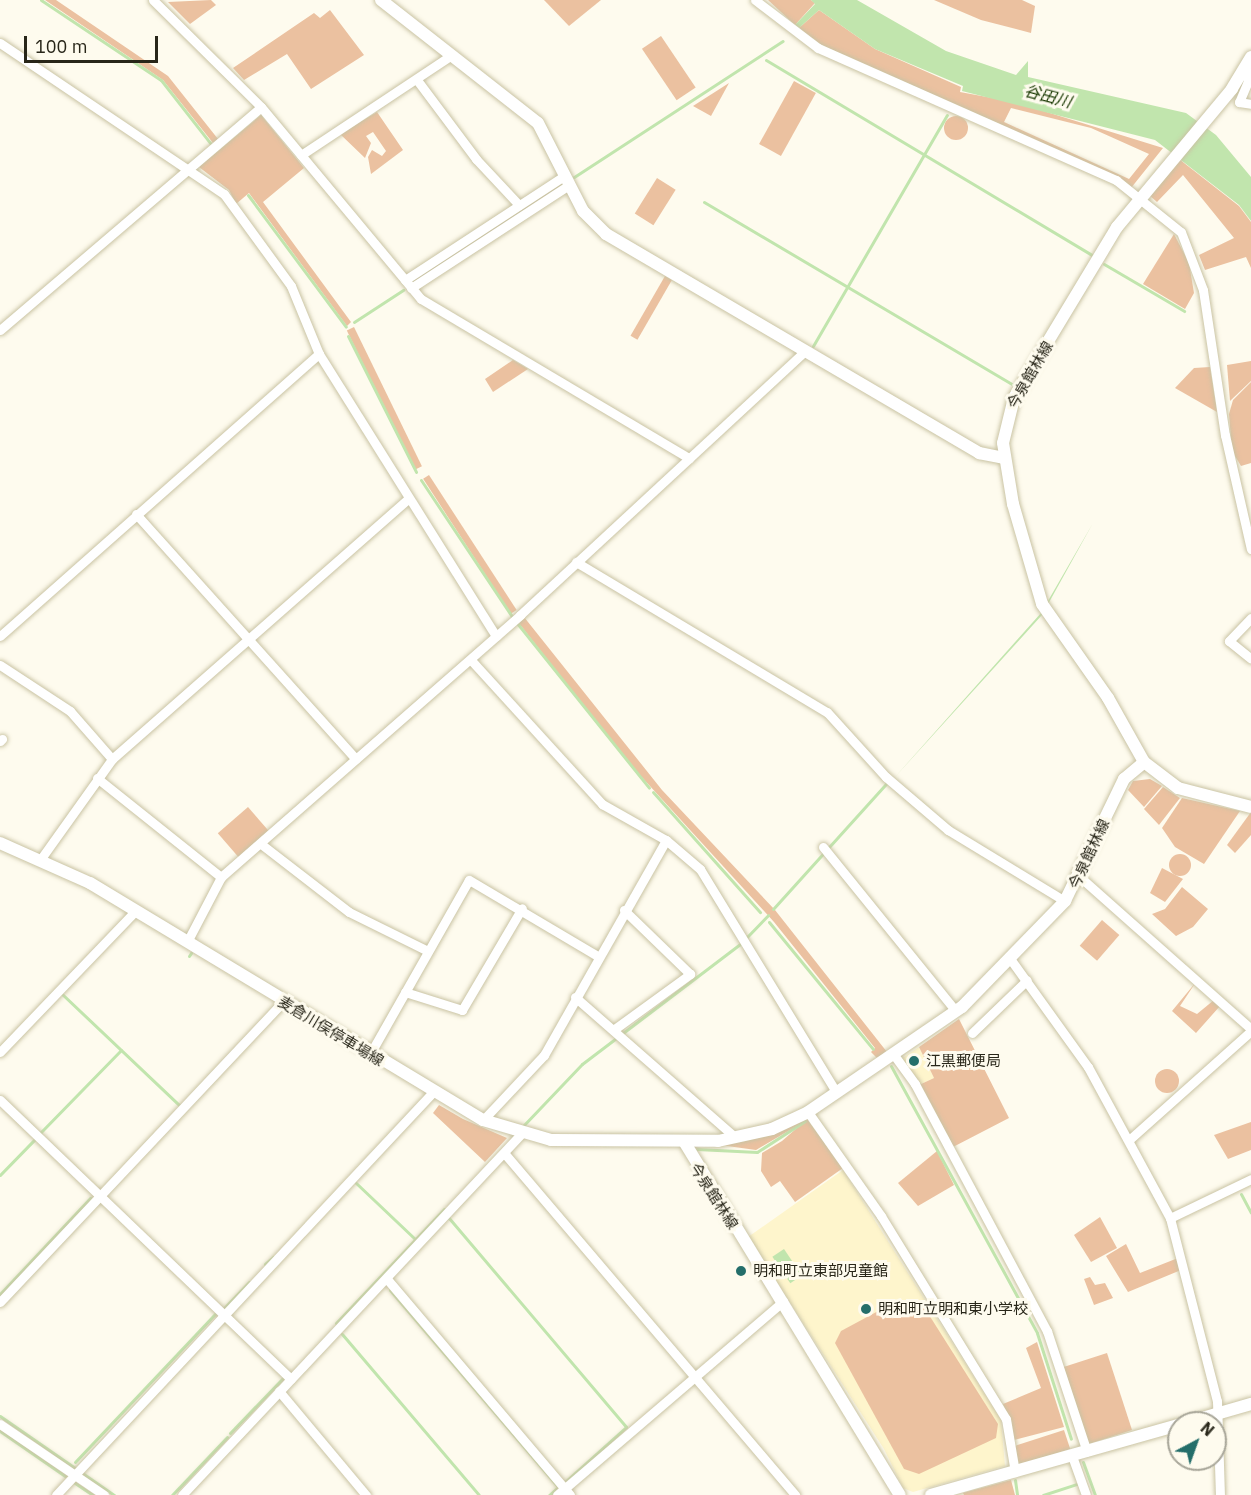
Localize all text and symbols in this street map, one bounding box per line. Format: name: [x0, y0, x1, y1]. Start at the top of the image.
scale bar: [27, 24, 160, 62]
text: 100 m: [35, 35, 87, 58]
water label: 谷田川: [1022, 81, 1074, 111]
street label: 今泉館林線: [1003, 338, 1057, 412]
street label: 今泉館林線: [1065, 816, 1113, 892]
street label: 麦倉川俣停車場線: [275, 992, 387, 1070]
place label: 江黒郵便局: [926, 1052, 1001, 1070]
marker: 江黒郵便局: [907, 1054, 921, 1068]
street label: 今泉館林線: [686, 1160, 742, 1232]
place label: 明和町立東部児童館: [753, 1262, 888, 1280]
marker: 明和町立東部児童館: [734, 1264, 748, 1278]
place label: 明和町立明和東小学校: [878, 1300, 1028, 1318]
marker: 明和町立明和東小学校: [859, 1302, 873, 1316]
north arrow: [1167, 1411, 1227, 1471]
text: N: [1197, 1418, 1218, 1440]

